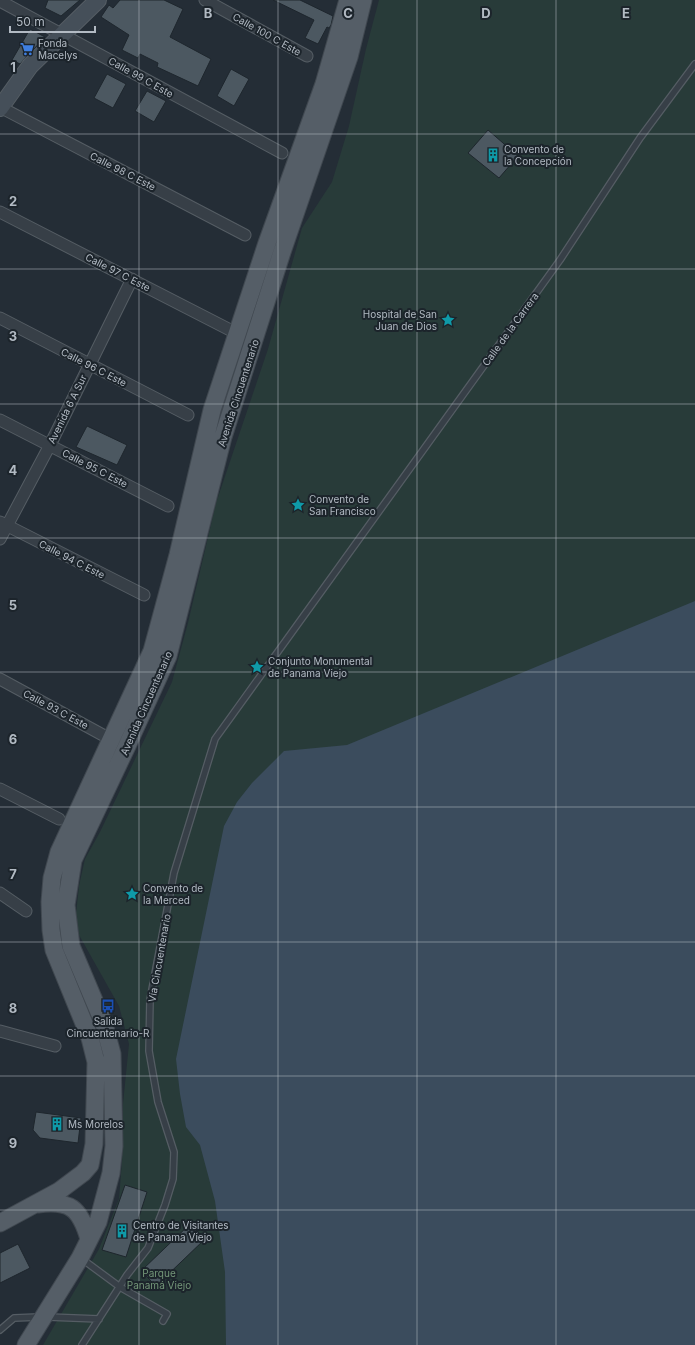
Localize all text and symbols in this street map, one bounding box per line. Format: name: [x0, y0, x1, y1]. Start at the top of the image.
text: B: [204, 5, 213, 21]
text: C: [343, 5, 353, 21]
text: D: [481, 5, 491, 21]
text: E: [622, 5, 630, 21]
scale bar: [10, 8, 95, 34]
street label: Calle 100 C Este: [231, 10, 303, 58]
text: 50 m: [16, 14, 45, 29]
place label: Fonda Macelys: [38, 37, 78, 61]
supermarket icon: Fonda Macelys: [19, 41, 35, 57]
street label: Calle 99 C Este: [107, 54, 176, 100]
text: 1: [10, 59, 16, 75]
place label: Convento de la Concepción: [504, 143, 572, 167]
building icon: Convento de la Concepción: [485, 147, 501, 163]
street label: Calle 98 C Este: [88, 149, 158, 193]
text: 2: [9, 193, 17, 209]
street label: Calle 97 C Este: [84, 250, 153, 294]
street label: Calle de la Carrera: [479, 290, 541, 368]
place label: Hospital de San Juan de Dios: [363, 308, 437, 332]
place icon: Hospital de San Juan de Dios: [440, 312, 456, 328]
text: 3: [9, 328, 17, 344]
street label: Avenida Cincuentenario: [215, 338, 261, 448]
street label: Calle 96 C Este: [59, 345, 129, 389]
street label: Avenida 6 A Sur: [45, 372, 89, 445]
street label: Calle 95 C Este: [60, 446, 130, 490]
text: 4: [9, 462, 18, 478]
place label: Convento de San Francisco: [309, 493, 376, 517]
place icon: Convento de San Francisco: [290, 497, 306, 513]
street label: Calle 94 C Este: [37, 537, 107, 581]
text: 5: [9, 597, 17, 613]
street label: Avenida Cincuentenario: [118, 649, 174, 757]
place label: Conjunto Monumental de Panama Viejo: [268, 655, 372, 679]
place icon: Conjunto Monumental de Panama Viejo: [249, 659, 265, 675]
street label: Calle 93 C Este: [21, 687, 91, 731]
text: 6: [9, 731, 17, 747]
text: 7: [9, 866, 17, 882]
place label: Convento de la Merced: [143, 882, 203, 906]
place icon: Convento de la Merced: [124, 886, 140, 902]
street label: Vía Cincuentenario: [145, 913, 173, 1003]
bus stop icon: Salida Cincuentenario-R: [100, 998, 116, 1014]
text: 8: [9, 1000, 17, 1016]
place label: Salida Cincuentenario-R: [67, 1015, 150, 1039]
building icon: Ms Morelos: [49, 1116, 65, 1132]
place label: Ms Morelos: [68, 1118, 123, 1130]
text: 9: [9, 1135, 17, 1151]
place label: Centro de Visitantes de Panama Viejo: [133, 1219, 229, 1243]
building icon: Centro de Visitantes de Panama Viejo: [114, 1223, 130, 1239]
park label: Parque Panamá Viejo: [127, 1267, 191, 1291]

